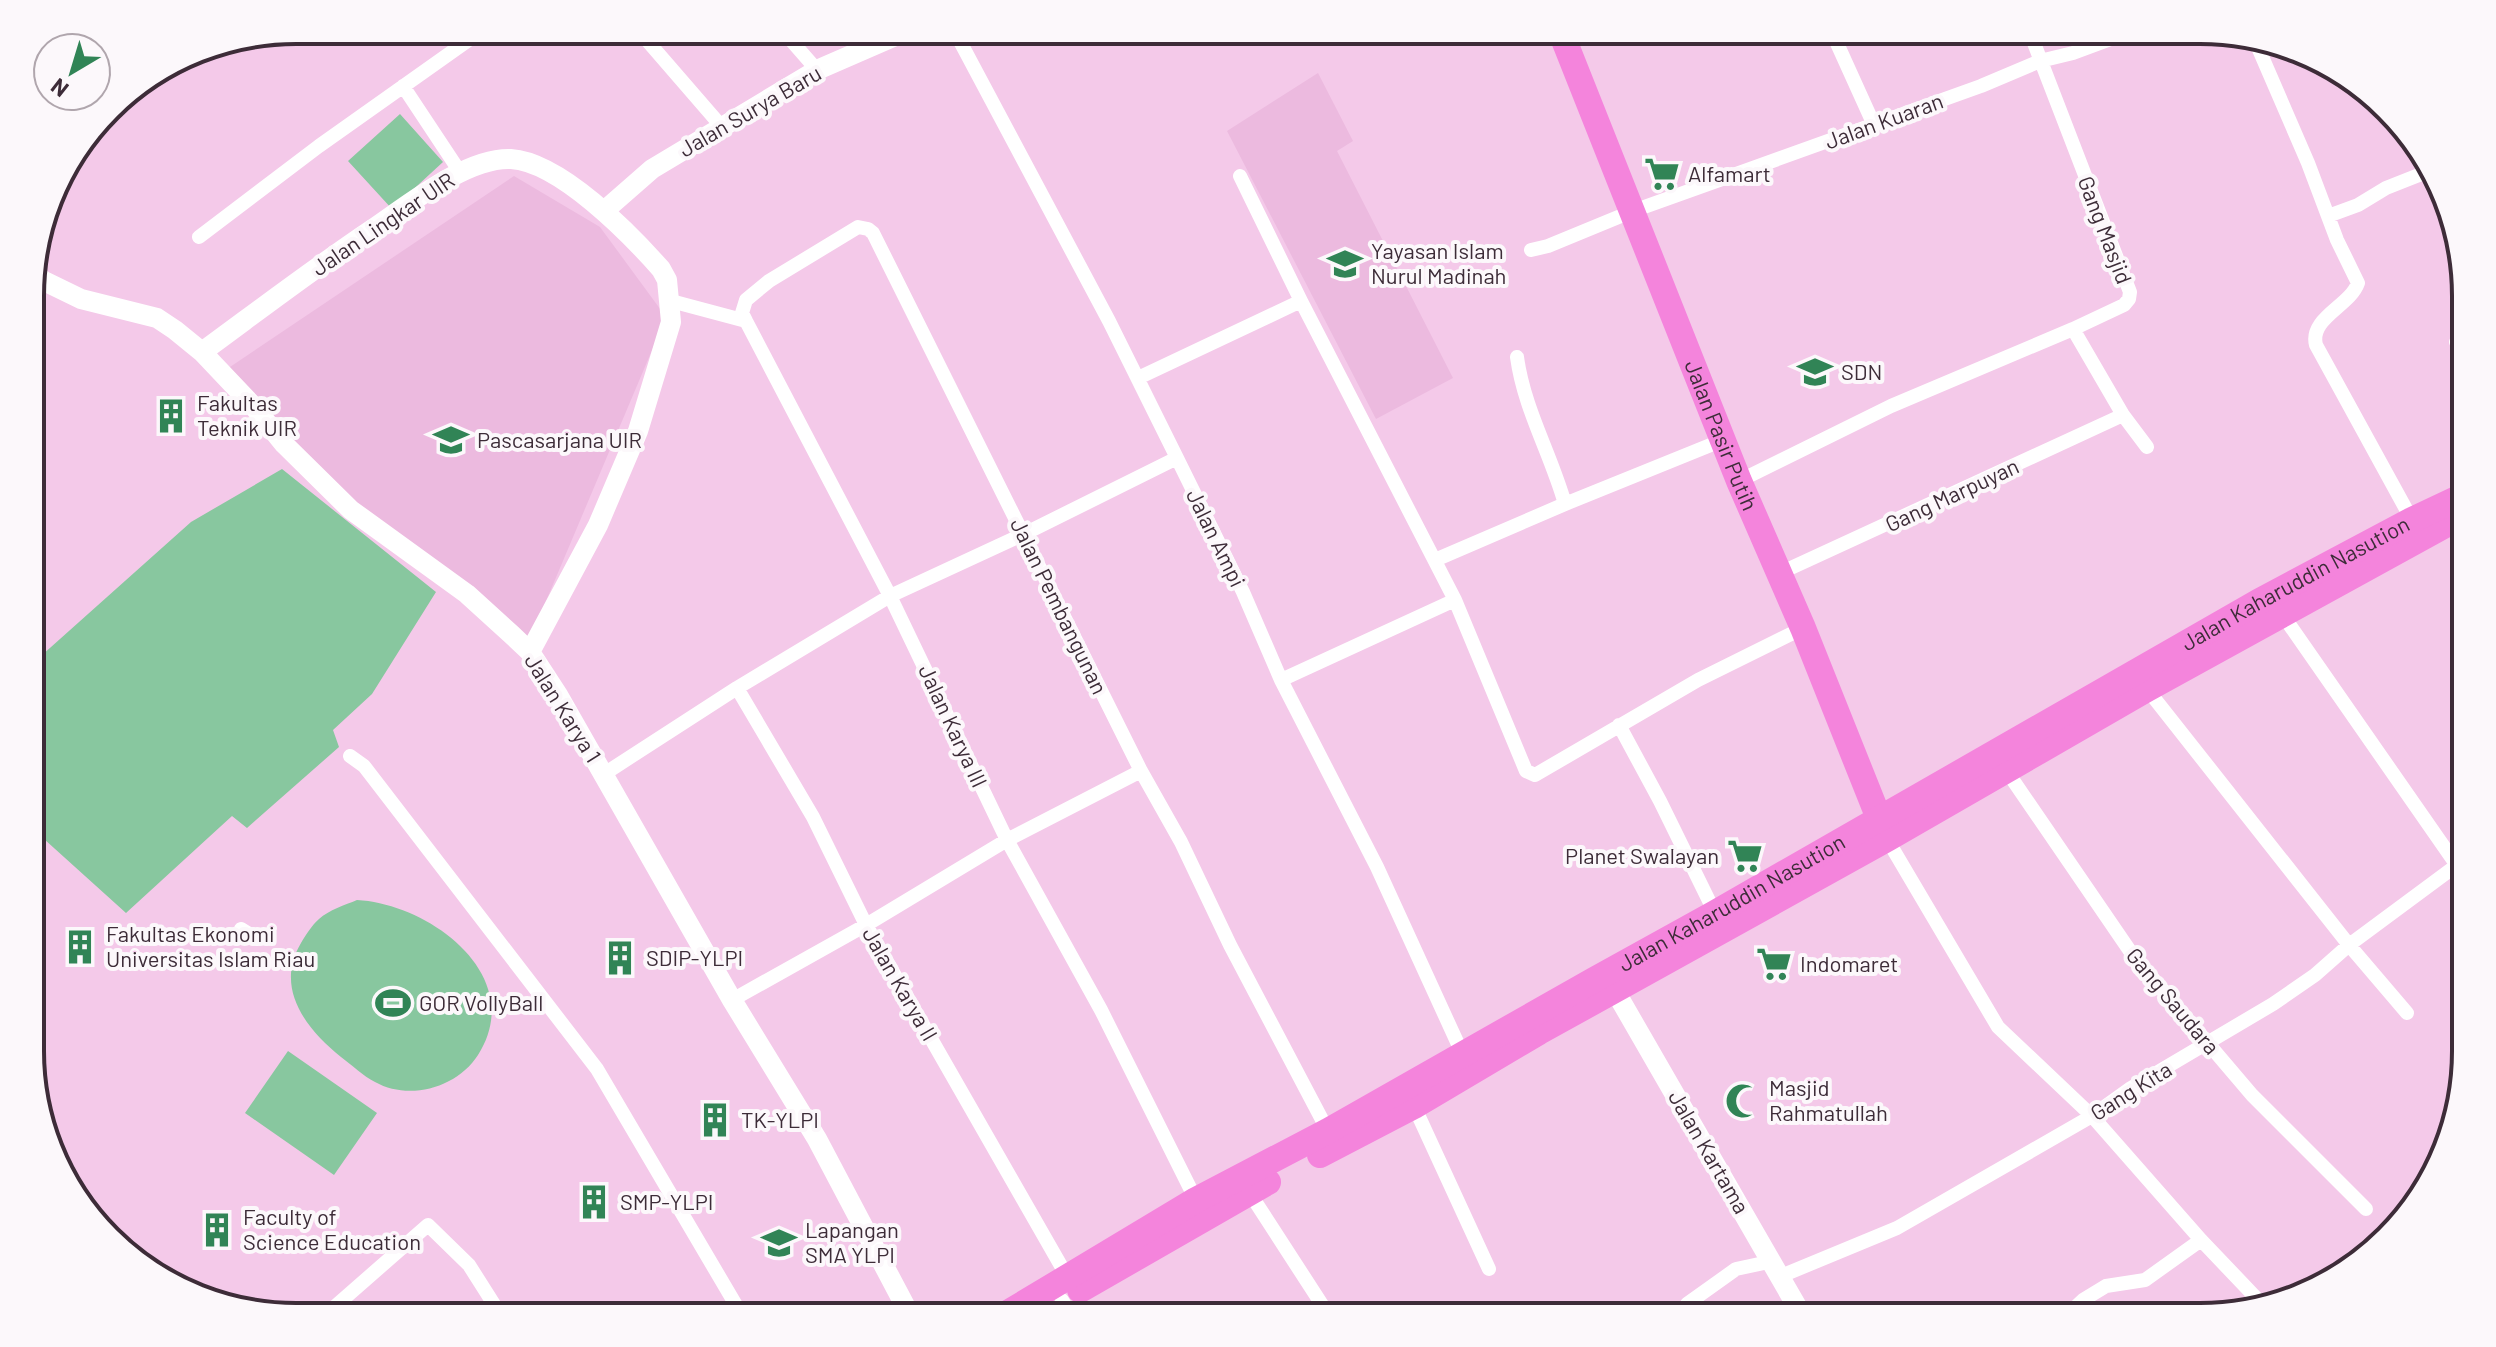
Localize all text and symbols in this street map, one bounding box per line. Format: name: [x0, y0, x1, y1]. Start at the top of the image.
north arrow: [32, 32, 112, 112]
street label: Jalan Surya Baru: [674, 59, 825, 161]
text: N: [45, 74, 73, 103]
street label: Jalan Kuaran: [1821, 87, 1946, 153]
supermarket icon: Alfamart: [1643, 155, 1681, 193]
place label: Alfamart: [1688, 160, 1771, 186]
street label: Jalan Lingkar UIR: [306, 166, 459, 280]
street label: Gang Masjid: [2074, 172, 2138, 287]
place label: Yayasan Islam Nurul Madinah: [1371, 237, 1506, 288]
school or university icon: Yayasan Islam Nurul Madinah: [1326, 245, 1364, 283]
school or university icon: SDN: [1796, 353, 1834, 391]
street label: Jalan Pasir Putih: [1680, 356, 1764, 514]
place label: SDN: [1841, 358, 1882, 384]
place label: Fakultas Teknik UIR: [197, 389, 297, 440]
building icon: Fakultas Teknik UIR: [152, 397, 190, 435]
school or university icon: Pascasarjana UIR: [432, 421, 470, 459]
place label: Pascasarjana UIR: [477, 426, 642, 452]
street label: Gang Marpuyan: [1881, 452, 2023, 536]
street label: Jalan Ampi: [1182, 484, 1252, 591]
street label: Jalan Kaharuddin Nasution: [2176, 510, 2413, 655]
street label: Jalan Pembangunan: [1006, 513, 1114, 698]
street label: Jalan Karya 1: [520, 648, 607, 767]
street label: Jalan Karya III: [914, 660, 994, 791]
street label: Jalan Kaharuddin Nasution: [1613, 828, 1849, 976]
supermarket icon: Planet Swalayan: [1726, 837, 1764, 875]
place label: Planet Swalayan: [1565, 842, 1719, 868]
place label: Fakultas Ekonomi Universitas Islam Riau: [106, 920, 315, 971]
street label: Jalan Karya II: [858, 922, 944, 1045]
building icon: Fakultas Ekonomi Universitas Islam Riau: [61, 928, 99, 966]
building icon: SDIP-YLPI: [601, 939, 639, 977]
street label: Gang Saudara: [2122, 942, 2226, 1059]
place label: SDIP-YLPI: [646, 944, 743, 970]
supermarket icon: Indomaret: [1755, 945, 1793, 983]
place label: Indomaret: [1800, 950, 1898, 976]
sports icon: GOR VollyBall: [374, 984, 412, 1022]
place label: GOR VollyBall: [419, 989, 543, 1015]
street label: Gang Kita: [2085, 1055, 2176, 1125]
place label: Masjid Rahmatullah: [1769, 1074, 1888, 1125]
mosque icon: Masjid Rahmatullah: [1724, 1082, 1762, 1120]
street label: Jalan Kartama: [1664, 1085, 1756, 1218]
building icon: TK-YLPI: [696, 1101, 734, 1139]
place label: TK-YLPI: [741, 1106, 819, 1132]
building icon: SMP-YLPI: [575, 1183, 613, 1221]
place label: SMP-YLPI: [620, 1188, 714, 1214]
place label: Faculty of Science Education: [243, 1203, 421, 1254]
building icon: Faculty of Science Education: [198, 1211, 236, 1249]
place label: Lapangan SMA YLPI: [805, 1216, 899, 1267]
school or university icon: Lapangan SMA YLPI: [760, 1224, 798, 1262]

